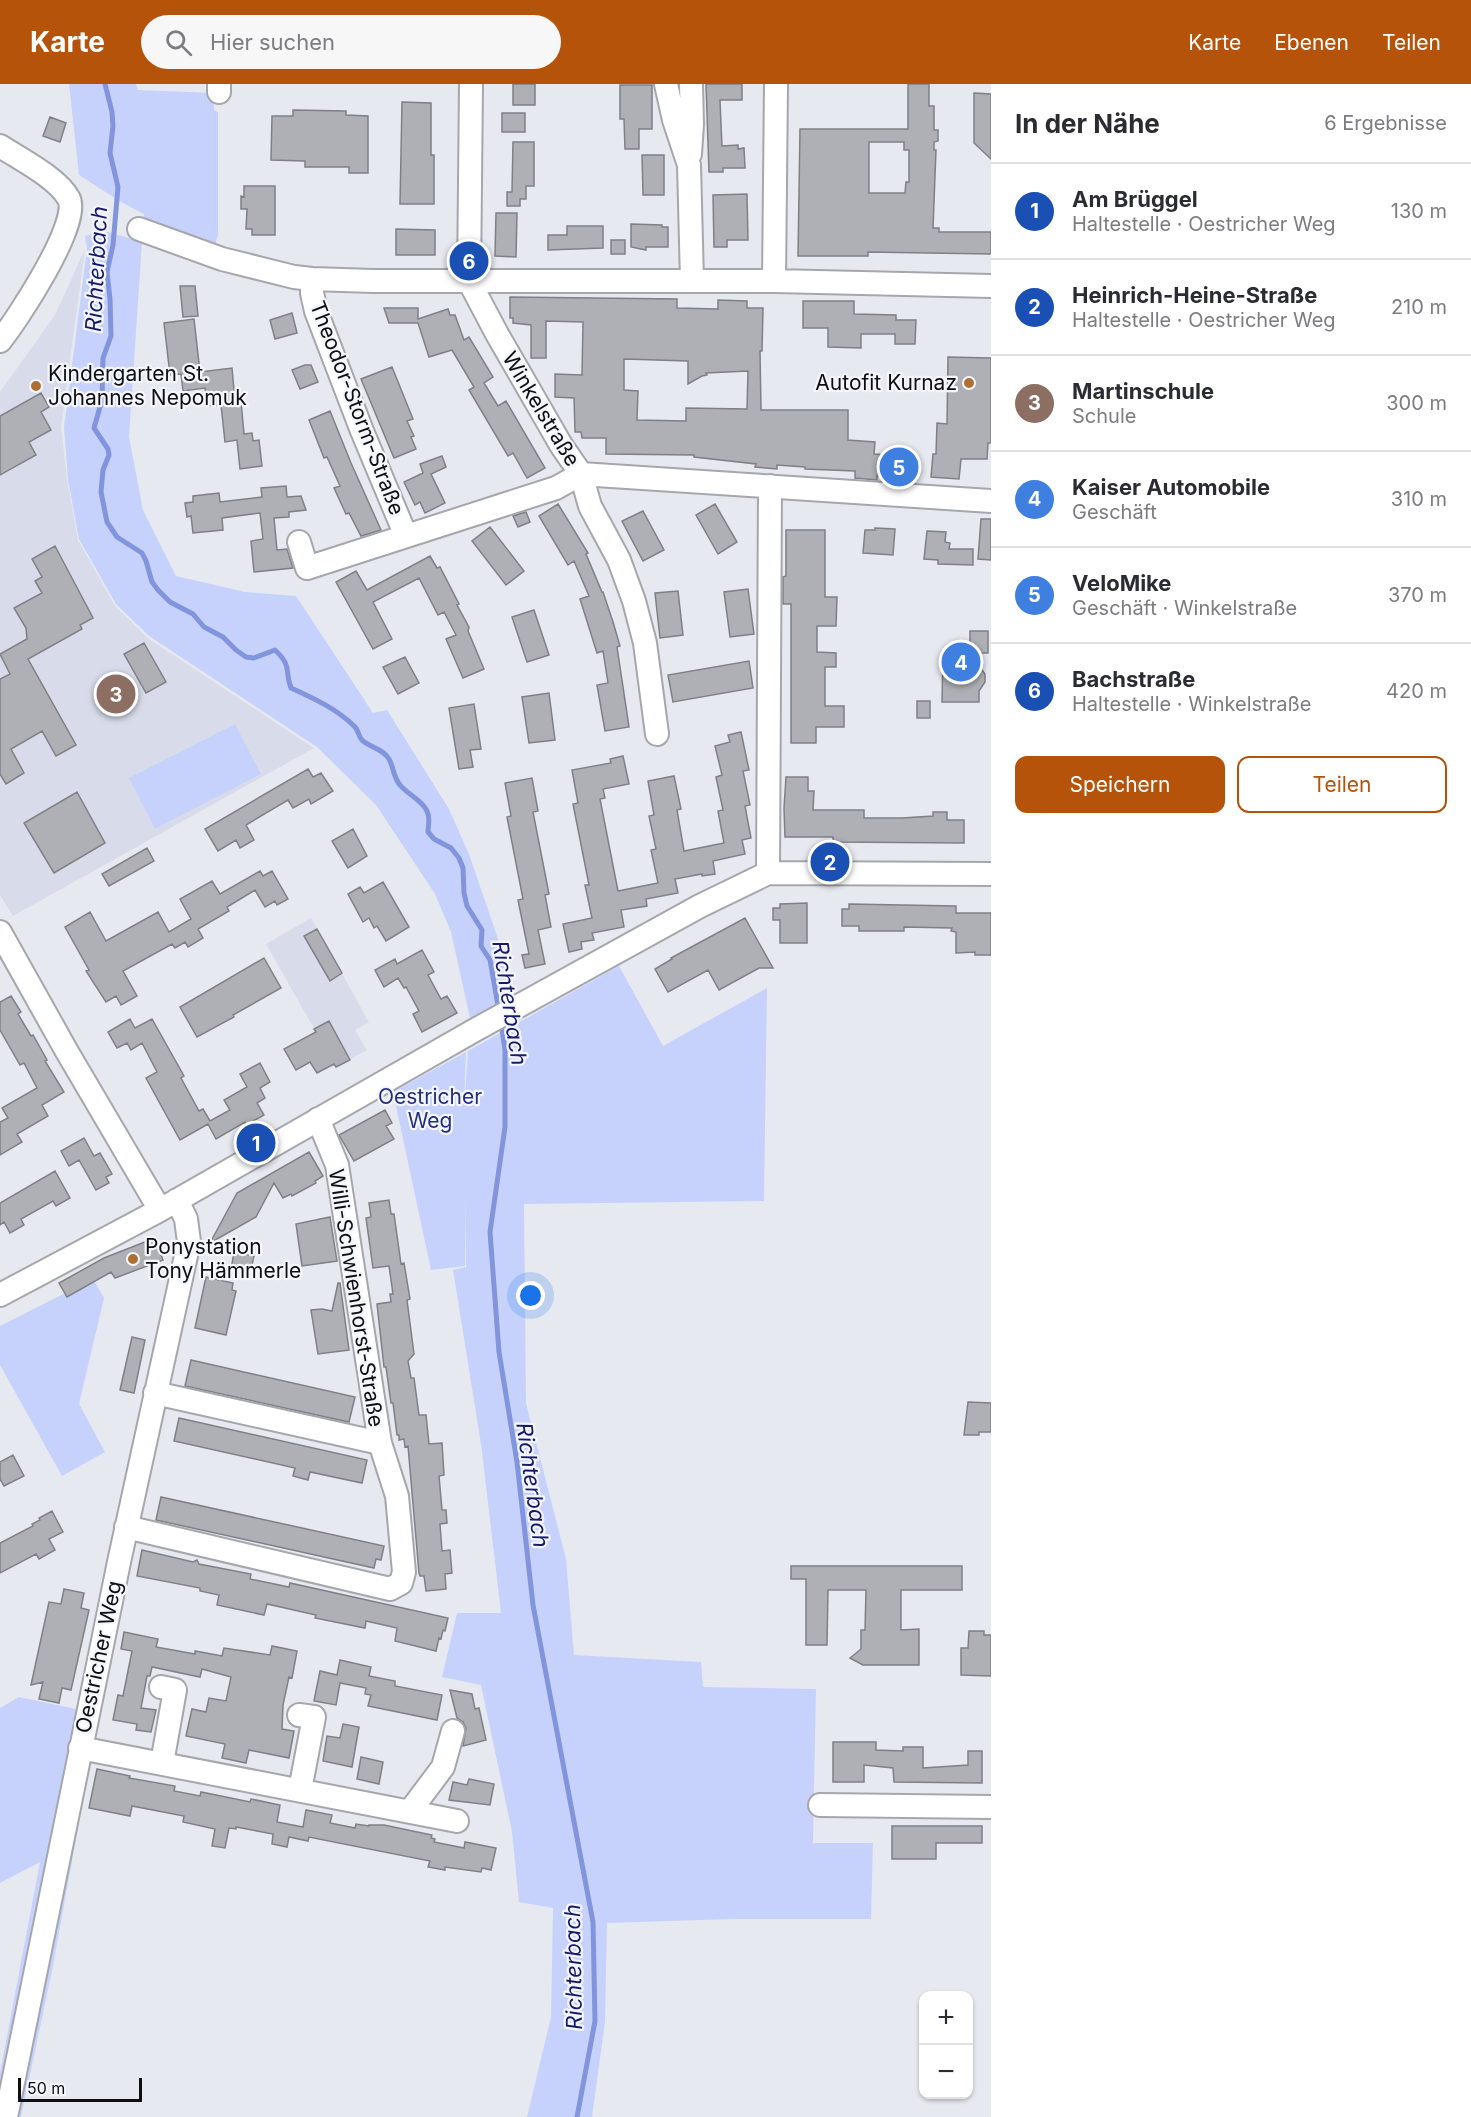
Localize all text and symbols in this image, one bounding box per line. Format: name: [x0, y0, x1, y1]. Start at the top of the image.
search box: [141, 15, 561, 69]
text: Karte: [30, 25, 105, 59]
icon: search: [162, 26, 195, 59]
text: Hier suchen: [210, 29, 335, 55]
text: Karte: [1188, 30, 1241, 55]
text: Ebenen: [1274, 30, 1349, 55]
text: Teilen: [1382, 30, 1441, 55]
text: In der Nähe: [1015, 108, 1160, 139]
text: 6 Ergebnisse: [1324, 111, 1447, 135]
text: Am Brüggel: [1072, 186, 1198, 212]
text: 1: [1030, 199, 1039, 223]
text: 130 m: [1391, 199, 1447, 223]
water label: Richterbach: [80, 205, 112, 333]
text: Haltestelle · Oestricher Weg: [1072, 212, 1336, 236]
pin: 6: [450, 238, 488, 284]
text: Heinrich-Heine-Straße: [1072, 282, 1317, 308]
text: 2: [1028, 295, 1041, 319]
text: 210 m: [1391, 295, 1447, 319]
street label: Theodor-Storm-Straße: [305, 297, 410, 518]
text: Haltestelle · Oestricher Weg: [1072, 308, 1336, 332]
street label: Winkelstraße: [497, 347, 585, 471]
place label: Kindergarten St. Johannes Nepomuk: [48, 361, 247, 410]
place label: Autofit Kurnaz: [815, 370, 957, 395]
marker: Autofit Kurnaz: [962, 376, 976, 390]
text: Martinschule: [1072, 378, 1214, 404]
marker: Kindergarten St. Johannes Nepomuk: [29, 379, 43, 393]
text: 3: [1028, 391, 1041, 415]
text: 300 m: [1386, 391, 1447, 415]
text: Schule: [1072, 404, 1136, 428]
pin: 5: [880, 444, 918, 490]
text: Kaiser Automobile: [1072, 474, 1270, 500]
text: 4: [1028, 487, 1041, 511]
text: 310 m: [1391, 487, 1447, 511]
text: Geschäft: [1072, 500, 1157, 524]
text: VeloMike: [1072, 570, 1171, 596]
text: 5: [1028, 583, 1041, 607]
text: 370 m: [1388, 583, 1447, 607]
text: Geschäft · Winkelstraße: [1072, 596, 1297, 620]
pin: 4: [942, 640, 980, 684]
text: Bachstraße: [1072, 666, 1195, 692]
pin: 3: [96, 672, 136, 716]
text: 6: [1028, 679, 1041, 703]
text: 420 m: [1386, 679, 1447, 703]
text: Haltestelle · Winkelstraße: [1072, 692, 1311, 716]
button: Speichern: [1015, 756, 1225, 813]
button: Teilen: [1237, 756, 1447, 813]
pin: 2: [810, 840, 850, 884]
water label: Richterbach: [487, 939, 533, 1067]
park label: Oestricher Weg: [378, 1084, 482, 1133]
pin: 1: [236, 1120, 276, 1166]
street label: Willi-Schwienhorst-Straße: [324, 1167, 389, 1429]
place label: Ponystation Tony Hämmerle: [145, 1234, 301, 1283]
marker: Ponystation Tony Hämmerle: [126, 1252, 140, 1266]
your location: [516, 1281, 545, 1310]
water label: Richterbach: [511, 1421, 555, 1549]
street label: Oestricher Weg: [70, 1579, 127, 1735]
water label: Richterbach: [559, 1904, 587, 2030]
map controls: [919, 1991, 973, 2099]
button: +: [919, 1991, 973, 2045]
button: −: [919, 2045, 973, 2099]
scale bar: [18, 2075, 142, 2102]
text: 50 m: [27, 2078, 65, 2098]

